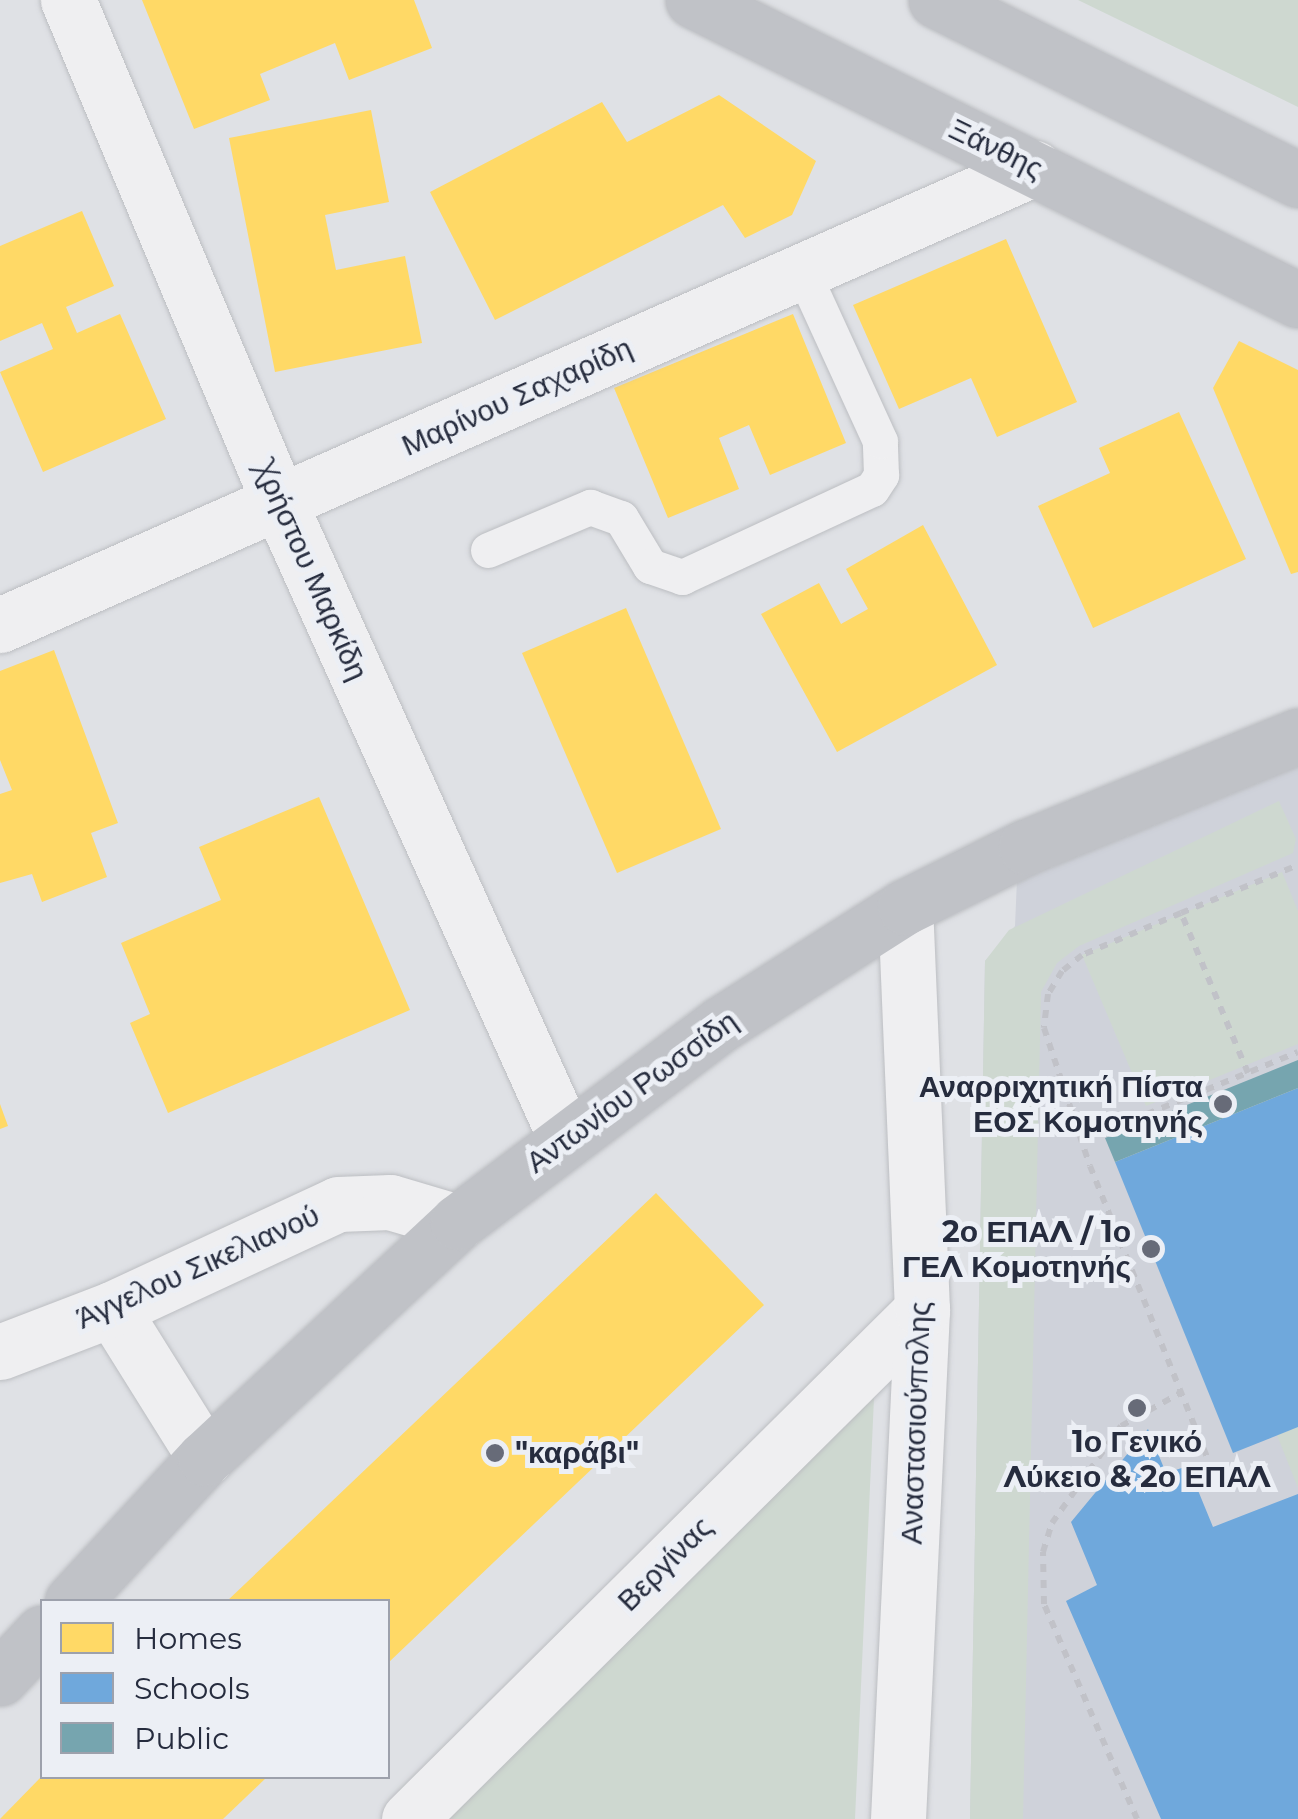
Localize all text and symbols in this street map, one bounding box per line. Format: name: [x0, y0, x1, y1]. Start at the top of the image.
street label: Ξάνθης: [943, 111, 1049, 187]
street label: Μαρίνου Σαχαρίδη: [396, 330, 638, 464]
street label: Χρήστου Μαρκίδη: [247, 456, 375, 686]
street label: Αντωνίου Ρωσσίδη: [519, 1003, 745, 1181]
place label: Αναρριχητική Πίστα ΕΟΣ Κομοτηνής: [919, 1069, 1203, 1140]
marker: Αναρριχητική Πίστα ΕΟΣ Κομοτηνής: [1212, 1093, 1234, 1115]
street label: Άγγελου Σικελιανού: [71, 1197, 325, 1337]
place label: 2ο ΕΠΑΛ / 1ο ΓΕΛ Κομοτηνής: [902, 1214, 1131, 1284]
marker: 2ο ΕΠΑΛ / 1ο ΓΕΛ Κομοτηνής: [1140, 1238, 1162, 1260]
street label: Αναστασιούπολης: [894, 1301, 938, 1545]
marker: 1ο Γενικό Λύκειο & 2ο ΕΠΑΛ: [1126, 1397, 1148, 1419]
place label: 1ο Γενικό Λύκειο & 2ο ΕΠΑΛ: [1004, 1424, 1270, 1494]
place label: "καράβι": [515, 1435, 639, 1471]
marker: "καράβι": [484, 1442, 506, 1464]
street label: Βεργίνας: [610, 1509, 720, 1619]
legend: [40, 1599, 390, 1779]
text: Homes: [134, 1620, 242, 1657]
text: Schools: [134, 1670, 250, 1707]
text: Public: [134, 1720, 229, 1757]

